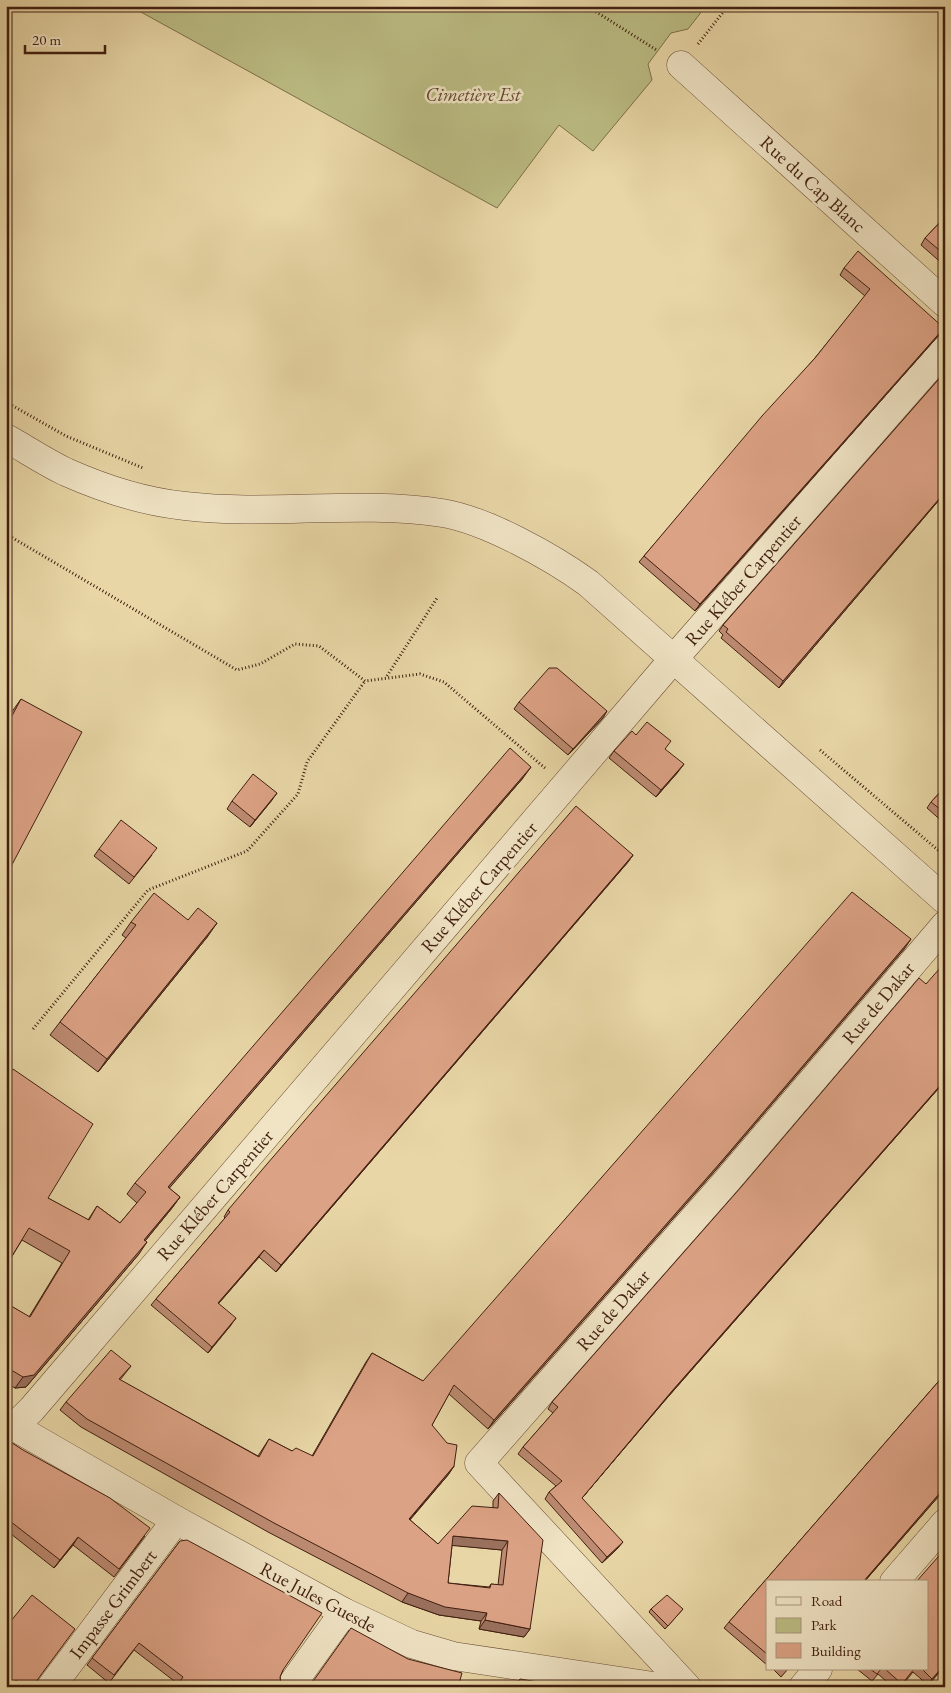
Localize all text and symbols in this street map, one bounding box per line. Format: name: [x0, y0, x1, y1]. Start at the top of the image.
scale bar: [25, 22, 105, 54]
text: 20 m: [32, 30, 61, 49]
park label: Cimetière Est: [425, 82, 522, 107]
street label: Rue du Cap Blanc: [755, 130, 871, 238]
street label: Rue Kléber Carpentier: [679, 509, 807, 651]
street label: Rue Kléber Carpentier: [415, 816, 543, 958]
street label: Rue de Dakar: [836, 956, 920, 1049]
street label: Rue Kléber Carpentier: [151, 1124, 279, 1266]
street label: Rue de Dakar: [571, 1263, 656, 1356]
street label: Impasse Grimbert: [64, 1544, 162, 1664]
street label: Rue Jules Guesde: [256, 1556, 380, 1638]
legend: [766, 1580, 928, 1670]
text: Road: [811, 1591, 843, 1610]
text: Park: [811, 1615, 838, 1634]
text: Building: [811, 1641, 861, 1660]

